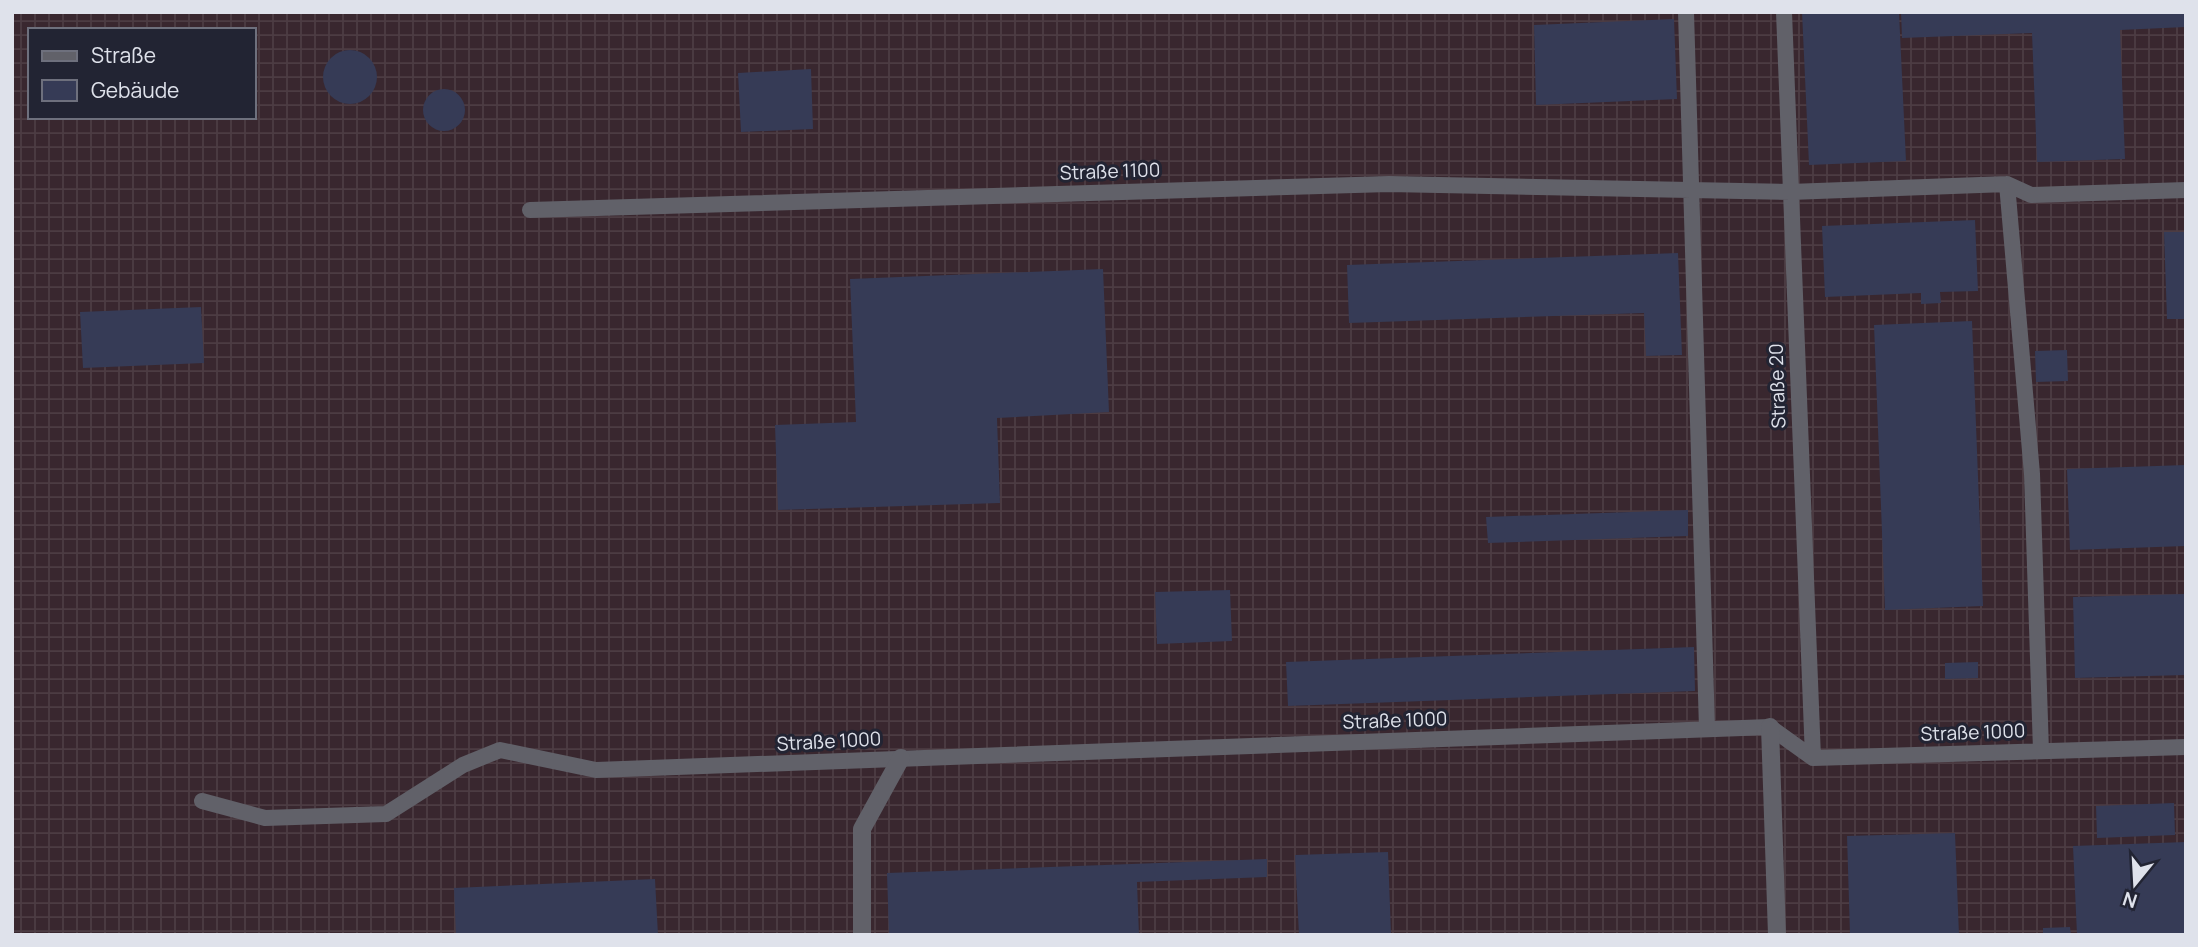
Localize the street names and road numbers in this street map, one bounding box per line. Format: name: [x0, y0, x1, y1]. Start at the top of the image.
street label: Straße 1100: [1059, 156, 1161, 186]
street label: Straße 20: [1763, 343, 1791, 429]
street label: Straße 1000: [1342, 705, 1448, 735]
street label: Straße 1000: [1920, 717, 2026, 747]
street label: Straße 1000: [776, 725, 882, 757]

